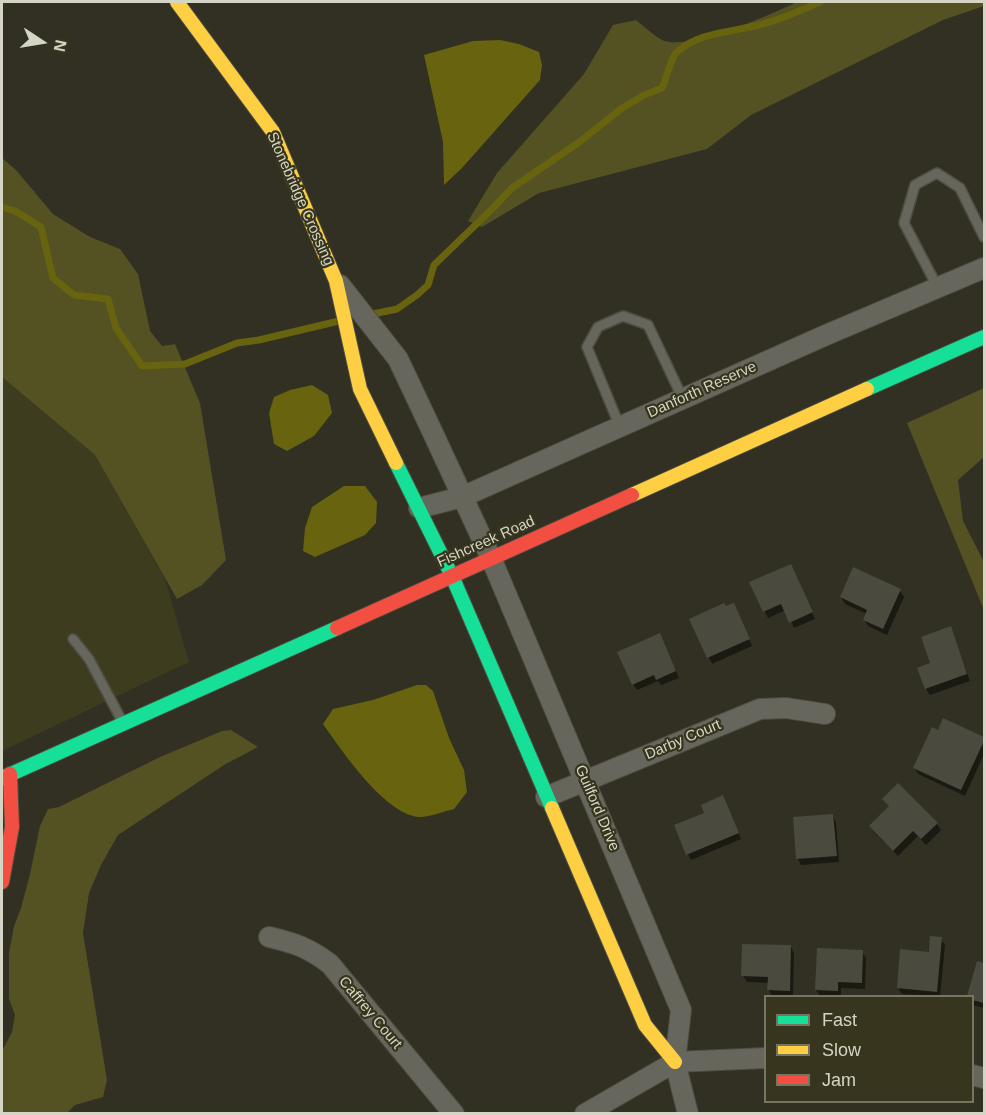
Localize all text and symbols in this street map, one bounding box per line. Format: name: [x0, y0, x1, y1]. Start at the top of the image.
north arrow: [12, 12, 72, 72]
text: N: [51, 38, 70, 53]
street label: Stonebridge Crossing: [262, 129, 338, 269]
street label: Danforth Reserve: [645, 358, 759, 422]
street label: Fishcreek Road: [434, 512, 538, 572]
street label: Darby Court: [642, 716, 724, 764]
street label: Guilford Drive: [571, 762, 623, 854]
street label: Caffrey Court: [335, 973, 405, 1053]
legend: [764, 995, 974, 1103]
text: Fast: [822, 1010, 857, 1030]
text: Slow: [822, 1040, 861, 1060]
text: Jam: [822, 1070, 856, 1090]

